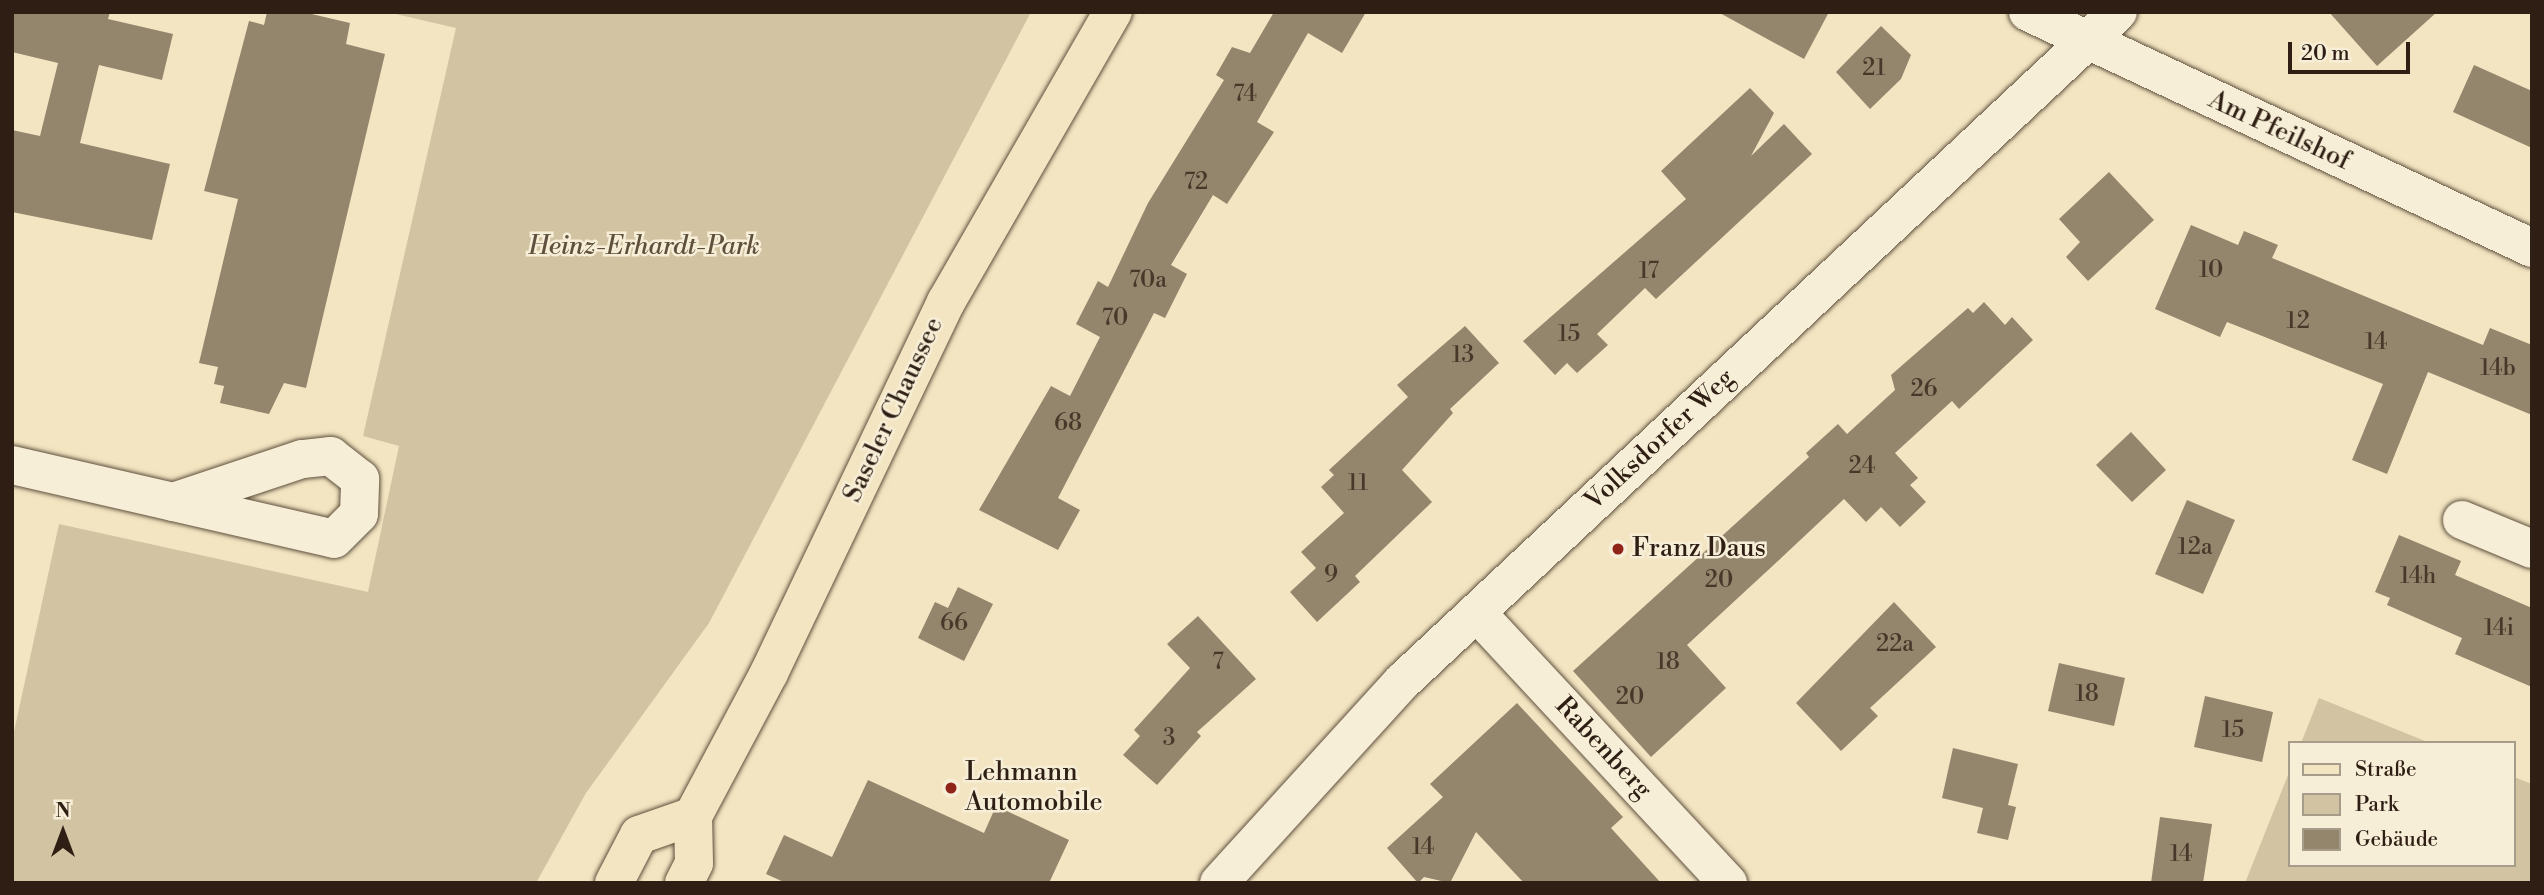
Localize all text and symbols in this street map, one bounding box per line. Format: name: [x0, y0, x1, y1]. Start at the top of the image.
scale bar: [2292, 28, 2414, 72]
text: 20 m: [2301, 41, 2350, 67]
house number: 21: [1862, 54, 1886, 82]
house number: 74: [1233, 80, 1257, 108]
street label: Am Pfeilshof: [2203, 85, 2355, 177]
house number: 72: [1184, 168, 1208, 196]
park label: Heinz-Erhardt-Park: [528, 231, 760, 263]
house number: 10: [2199, 256, 2223, 284]
house number: 17: [1639, 257, 1659, 285]
house number: 70a: [1129, 266, 1167, 294]
house number: 70: [1102, 304, 1128, 332]
house number: 12: [2286, 307, 2310, 335]
street label: Saseler Chaussee: [838, 313, 950, 507]
house number: 15: [1558, 320, 1580, 348]
house number: 14: [2365, 328, 2387, 356]
house number: 13: [1452, 341, 1474, 369]
house number: 14b: [2480, 354, 2516, 382]
street label: Volksdorfer Weg: [1579, 363, 1741, 517]
house number: 26: [1910, 375, 1938, 403]
house number: 68: [1054, 409, 1082, 437]
house number: 24: [1849, 452, 1875, 480]
house number: 11: [1348, 469, 1368, 497]
place label: Franz Daus: [1632, 533, 1766, 565]
house number: 12a: [2177, 533, 2213, 561]
marker: Franz Daus: [1610, 541, 1626, 557]
house number: 9: [1324, 561, 1338, 589]
house number: 14h: [2400, 562, 2436, 590]
house number: 20: [1705, 566, 1733, 594]
house number: 66: [940, 609, 968, 637]
house number: 14i: [2484, 614, 2514, 642]
house number: 22a: [1876, 630, 1914, 658]
house number: 7: [1212, 648, 1224, 676]
house number: 18: [1656, 648, 1680, 676]
house number: 18: [2075, 680, 2099, 708]
house number: 20: [1616, 683, 1644, 711]
street label: Rabenberg: [1548, 691, 1658, 805]
house number: 15: [2222, 716, 2244, 744]
house number: 3: [1163, 724, 1175, 752]
legend: [2288, 741, 2516, 867]
place label: Lehmann Automobile: [965, 757, 1103, 818]
text: Straße: [2355, 757, 2417, 783]
marker: Lehmann Automobile: [943, 780, 959, 796]
text: Park: [2355, 792, 2399, 818]
north arrow: [28, 797, 98, 867]
text: N: [55, 799, 71, 823]
text: Gebäude: [2355, 827, 2438, 853]
house number: 14: [1412, 833, 1434, 861]
house number: 14: [2170, 840, 2192, 868]

